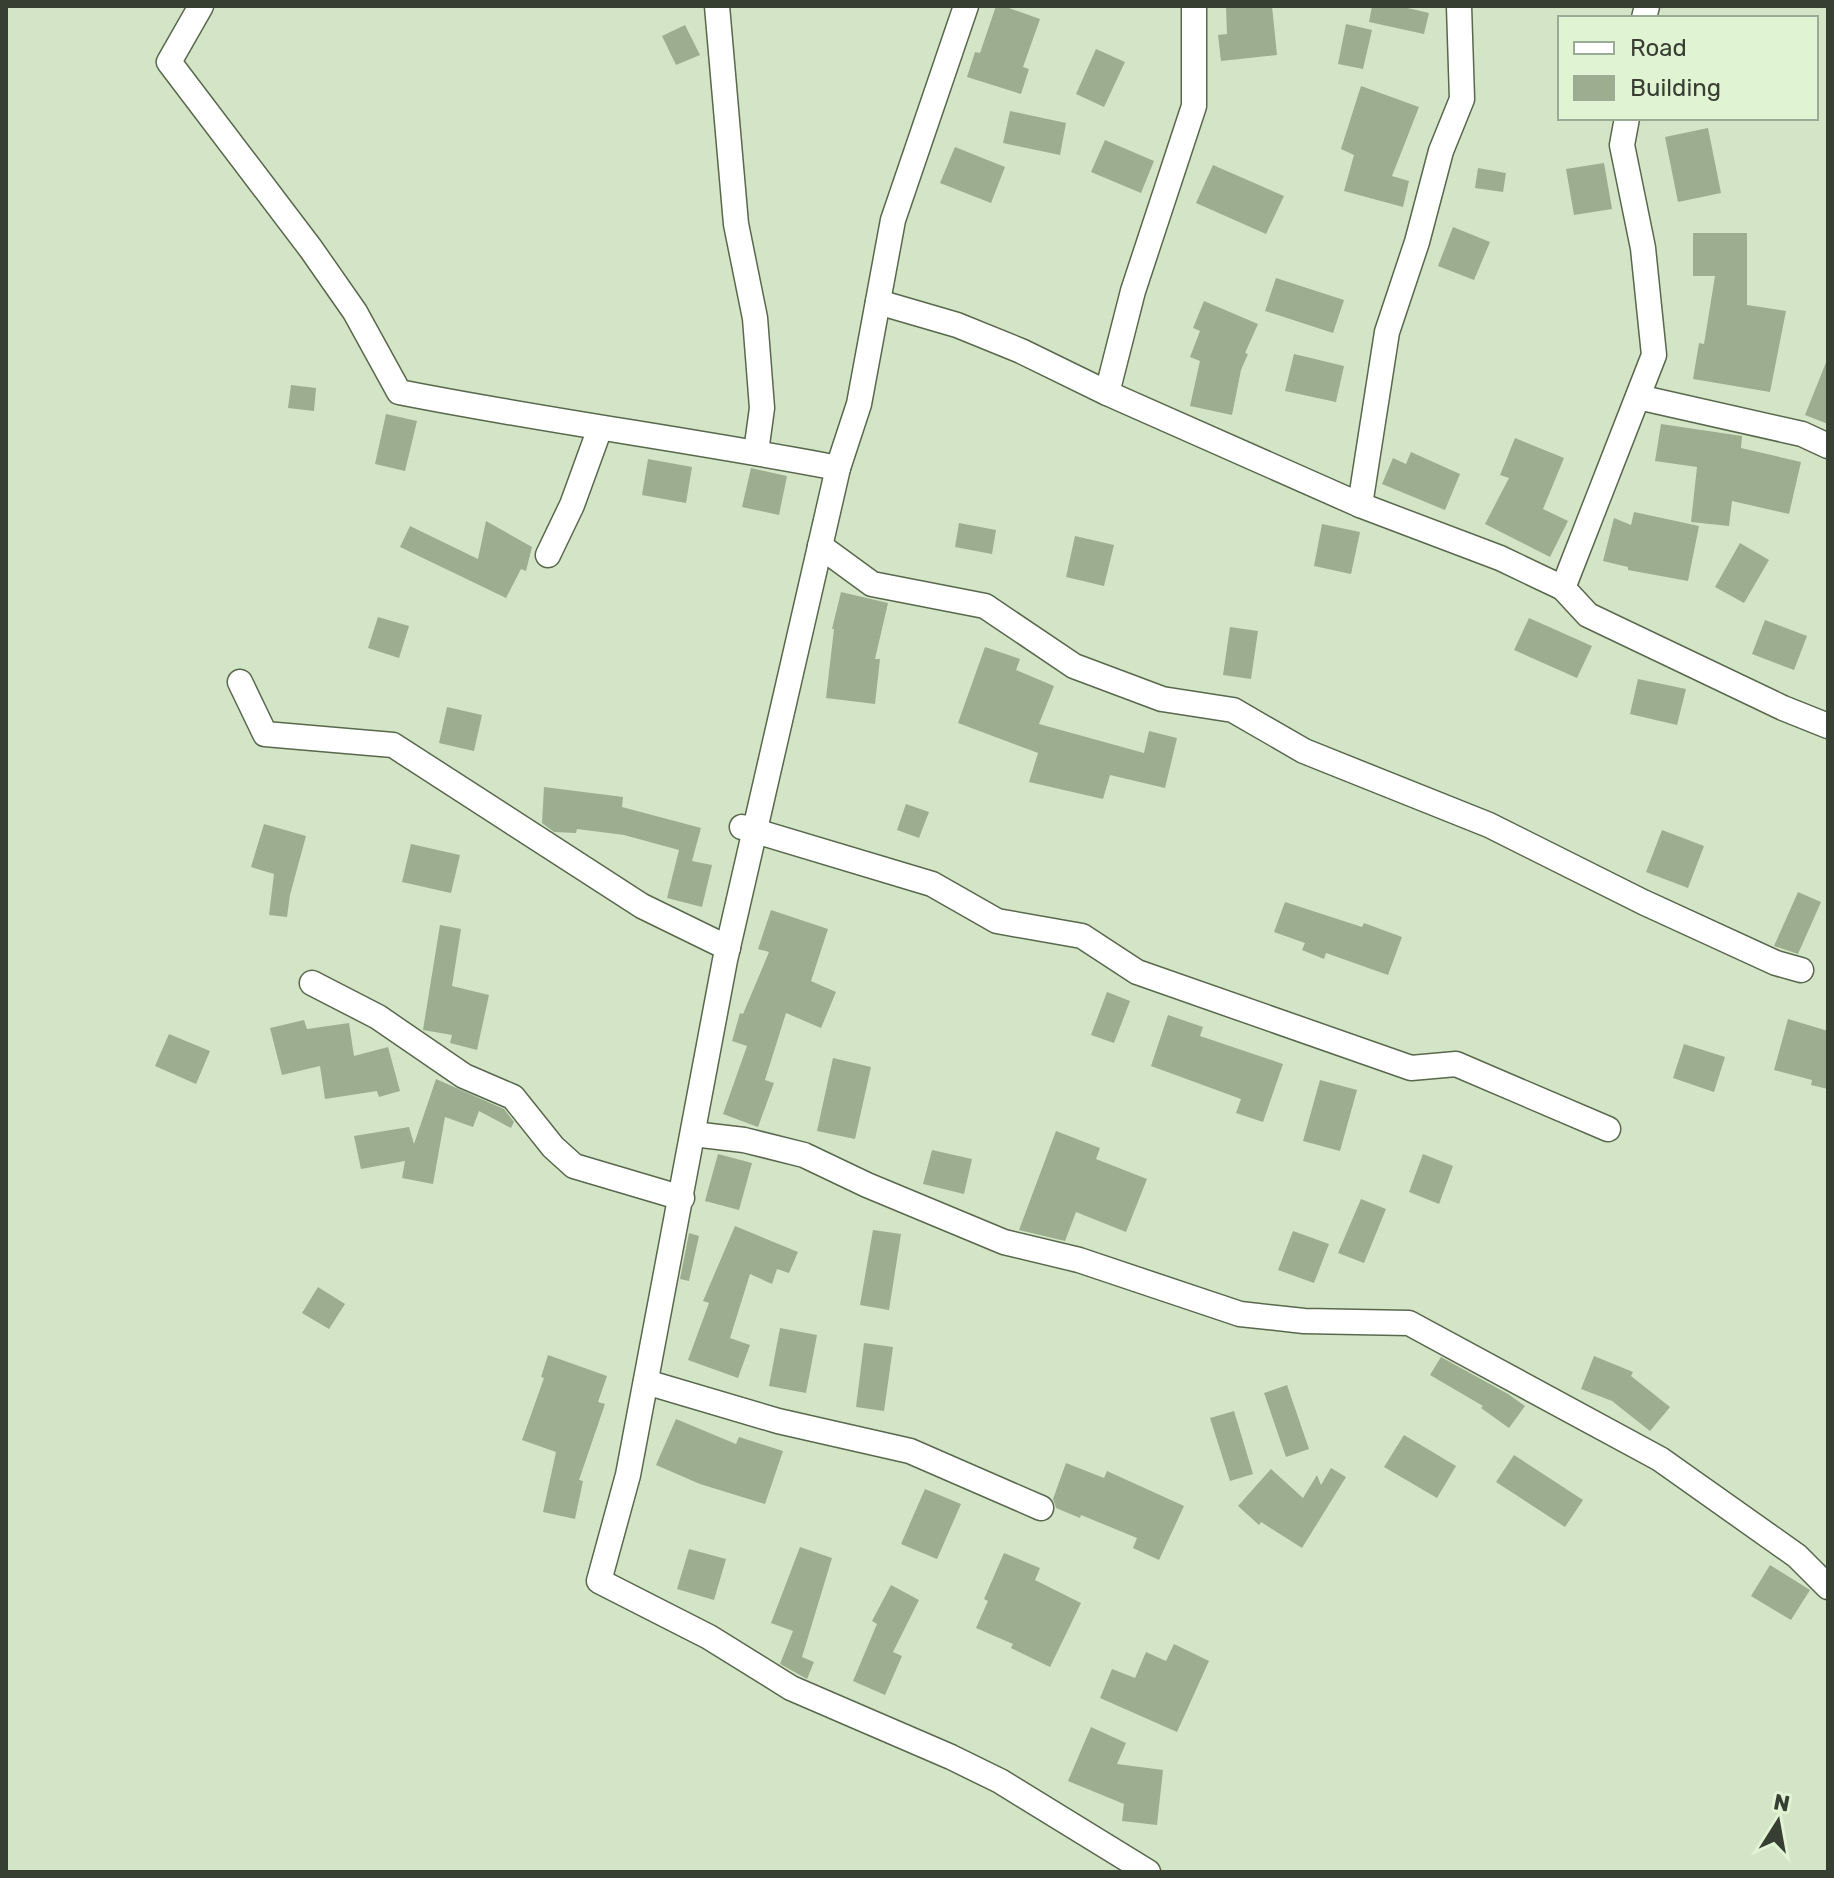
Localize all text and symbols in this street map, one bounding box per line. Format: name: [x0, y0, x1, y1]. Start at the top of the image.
legend: [1558, 16, 1818, 120]
text: Road: [1630, 34, 1687, 62]
text: Building: [1630, 74, 1721, 102]
north arrow: [1738, 1782, 1818, 1862]
text: N: [1771, 1788, 1792, 1818]

